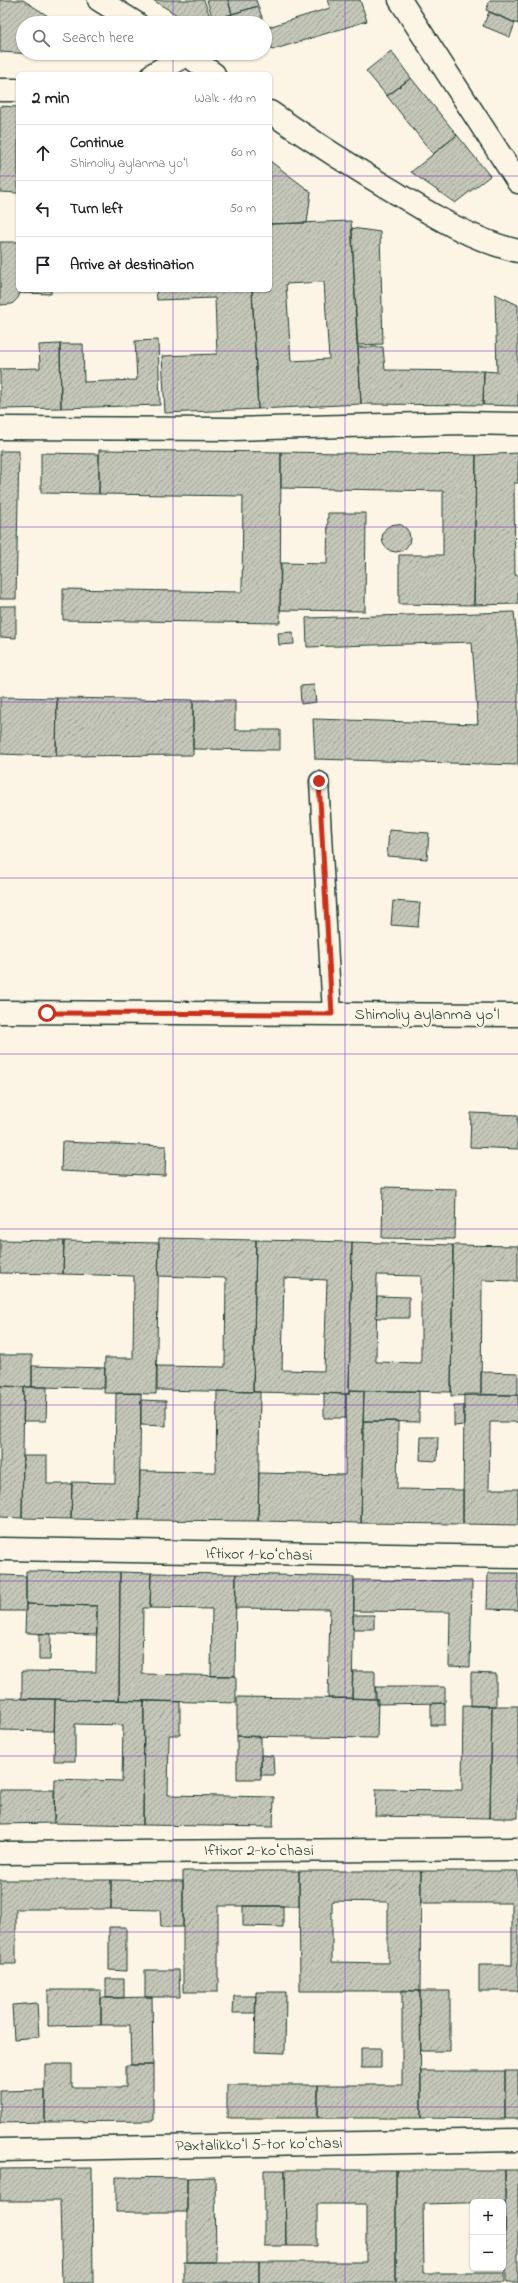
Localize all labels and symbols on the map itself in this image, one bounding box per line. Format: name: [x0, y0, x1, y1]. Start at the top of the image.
route end: [310, 772, 328, 790]
street label: Shimoliy aylanma yoʻl: [354, 1003, 500, 1027]
route start: [38, 1004, 56, 1022]
street label: Iftixor 1-koʻchasi: [205, 1542, 313, 1568]
street label: Iftixor 2-koʻchasi: [204, 1839, 314, 1863]
street label: Paxtalikkoʻl 5-tor koʻchasi: [175, 2132, 343, 2158]

